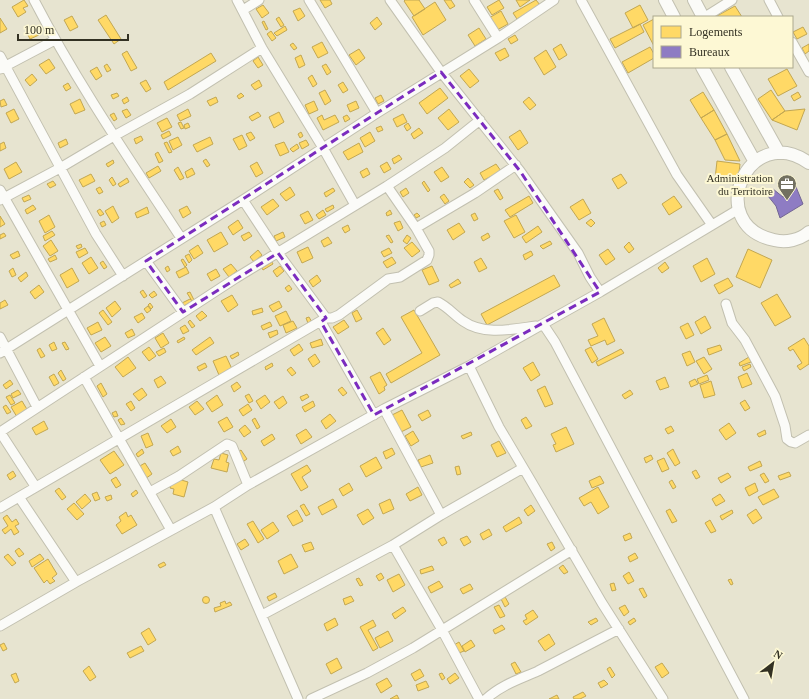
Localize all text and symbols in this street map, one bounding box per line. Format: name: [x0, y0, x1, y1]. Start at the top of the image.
scale bar: [18, 16, 128, 42]
legend: [653, 16, 793, 68]
text: 100 m: [24, 23, 55, 37]
text: Logements: [689, 25, 743, 39]
text: Bureaux: [689, 45, 730, 59]
place label: Administration du Territoire: [706, 172, 773, 197]
office icon: Administration du Territoire: [776, 173, 798, 201]
north arrow: [753, 643, 793, 683]
text: N: [772, 647, 785, 662]

